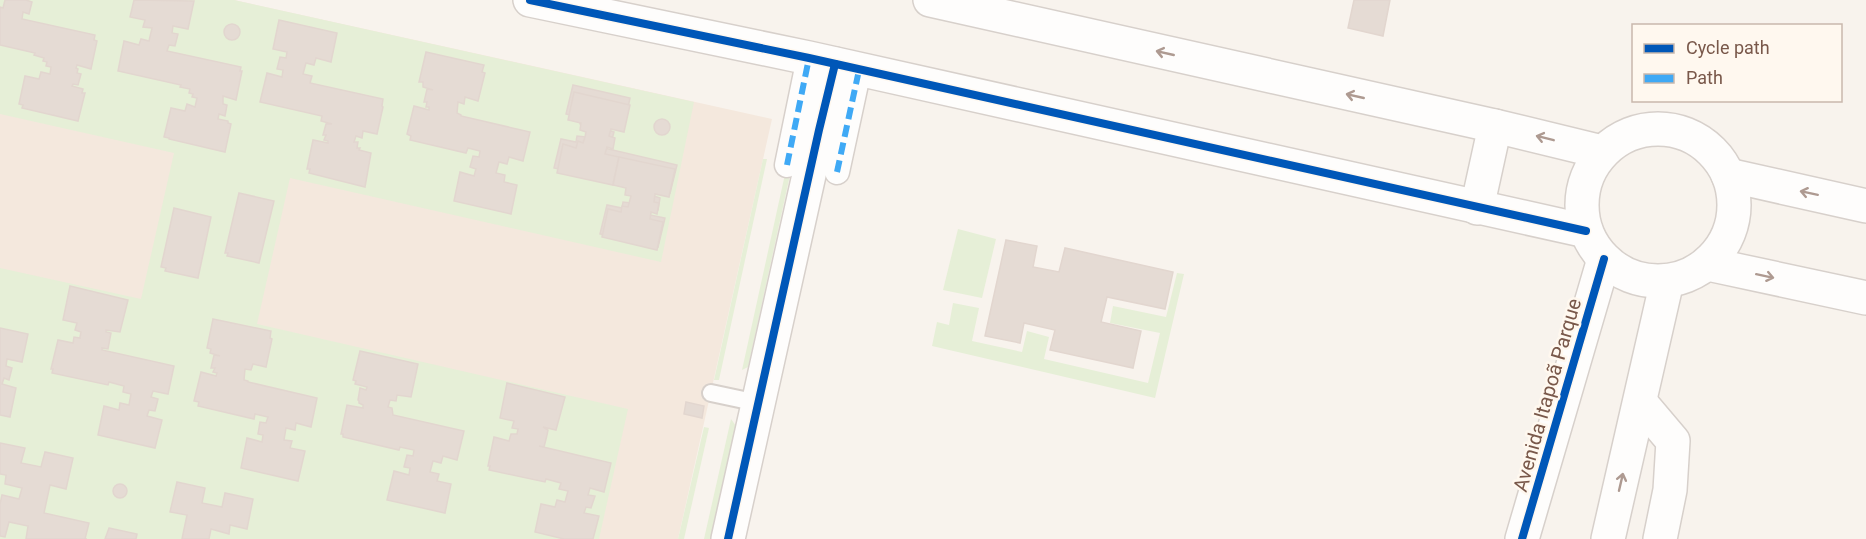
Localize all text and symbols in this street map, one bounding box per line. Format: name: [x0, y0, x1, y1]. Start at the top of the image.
legend: [1632, 24, 1842, 102]
text: Cycle path: [1686, 37, 1770, 58]
one-way arrow: [1156, 47, 1175, 58]
text: Path: [1686, 67, 1723, 88]
one-way arrow: [1346, 89, 1365, 101]
one-way arrow: [1536, 132, 1555, 144]
one-way arrow: [1800, 186, 1819, 198]
one-way arrow: [1755, 271, 1774, 282]
street label: Avenida Itapoã Parque: [1508, 296, 1586, 494]
one-way arrow: [1616, 473, 1628, 492]

